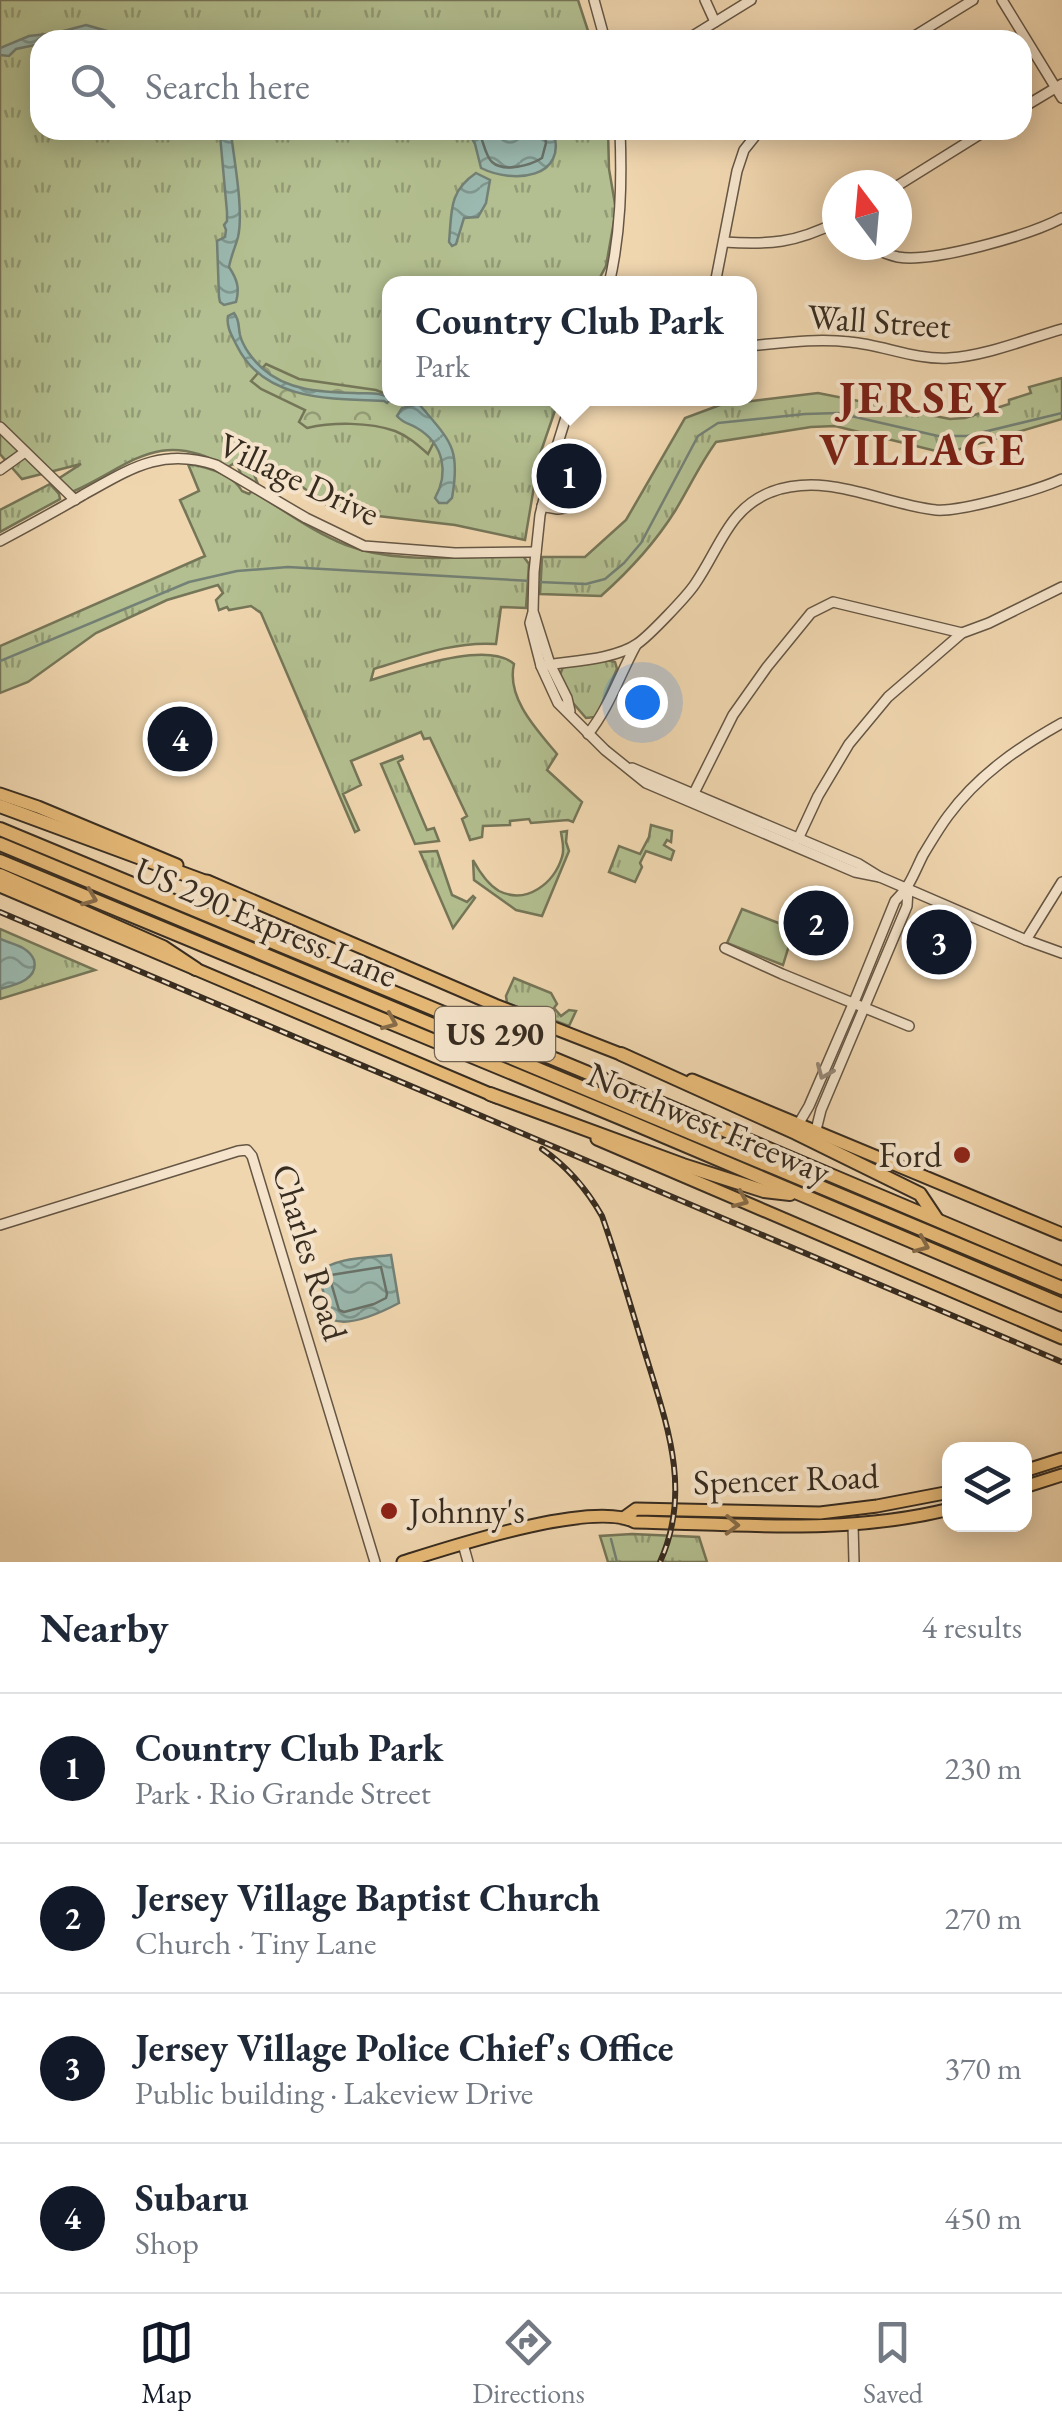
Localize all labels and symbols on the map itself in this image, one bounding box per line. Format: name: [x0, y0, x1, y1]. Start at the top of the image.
north arrow: [822, 170, 912, 260]
street label: Wall Street: [806, 293, 952, 348]
district label: JERSEY VILLAGE: [819, 368, 1027, 478]
street label: Village Drive: [211, 422, 387, 535]
pin: 1: [536, 438, 602, 514]
your location: [617, 677, 668, 728]
pin: 4: [148, 702, 212, 776]
street label: US 290 Express Lane: [128, 846, 404, 997]
one-way arrow: [80, 886, 98, 906]
pin: 2: [784, 886, 848, 960]
pin: 3: [906, 904, 972, 980]
road number: US 290: [435, 1007, 555, 1061]
one-way arrow: [380, 1010, 398, 1030]
street label: Northwest Freeway: [581, 1051, 838, 1194]
one-way arrow: [816, 1062, 836, 1080]
place label: Ford: [878, 1132, 942, 1177]
marker: Ford: [951, 1144, 973, 1166]
street label: Charles Road: [262, 1158, 359, 1346]
one-way arrow: [731, 1188, 749, 1208]
one-way arrow: [912, 1234, 930, 1254]
street label: Spencer Road: [692, 1453, 880, 1504]
place label: Johnny's: [406, 1488, 525, 1533]
marker: Johnny's: [378, 1500, 400, 1522]
one-way arrow: [725, 1514, 741, 1535]

